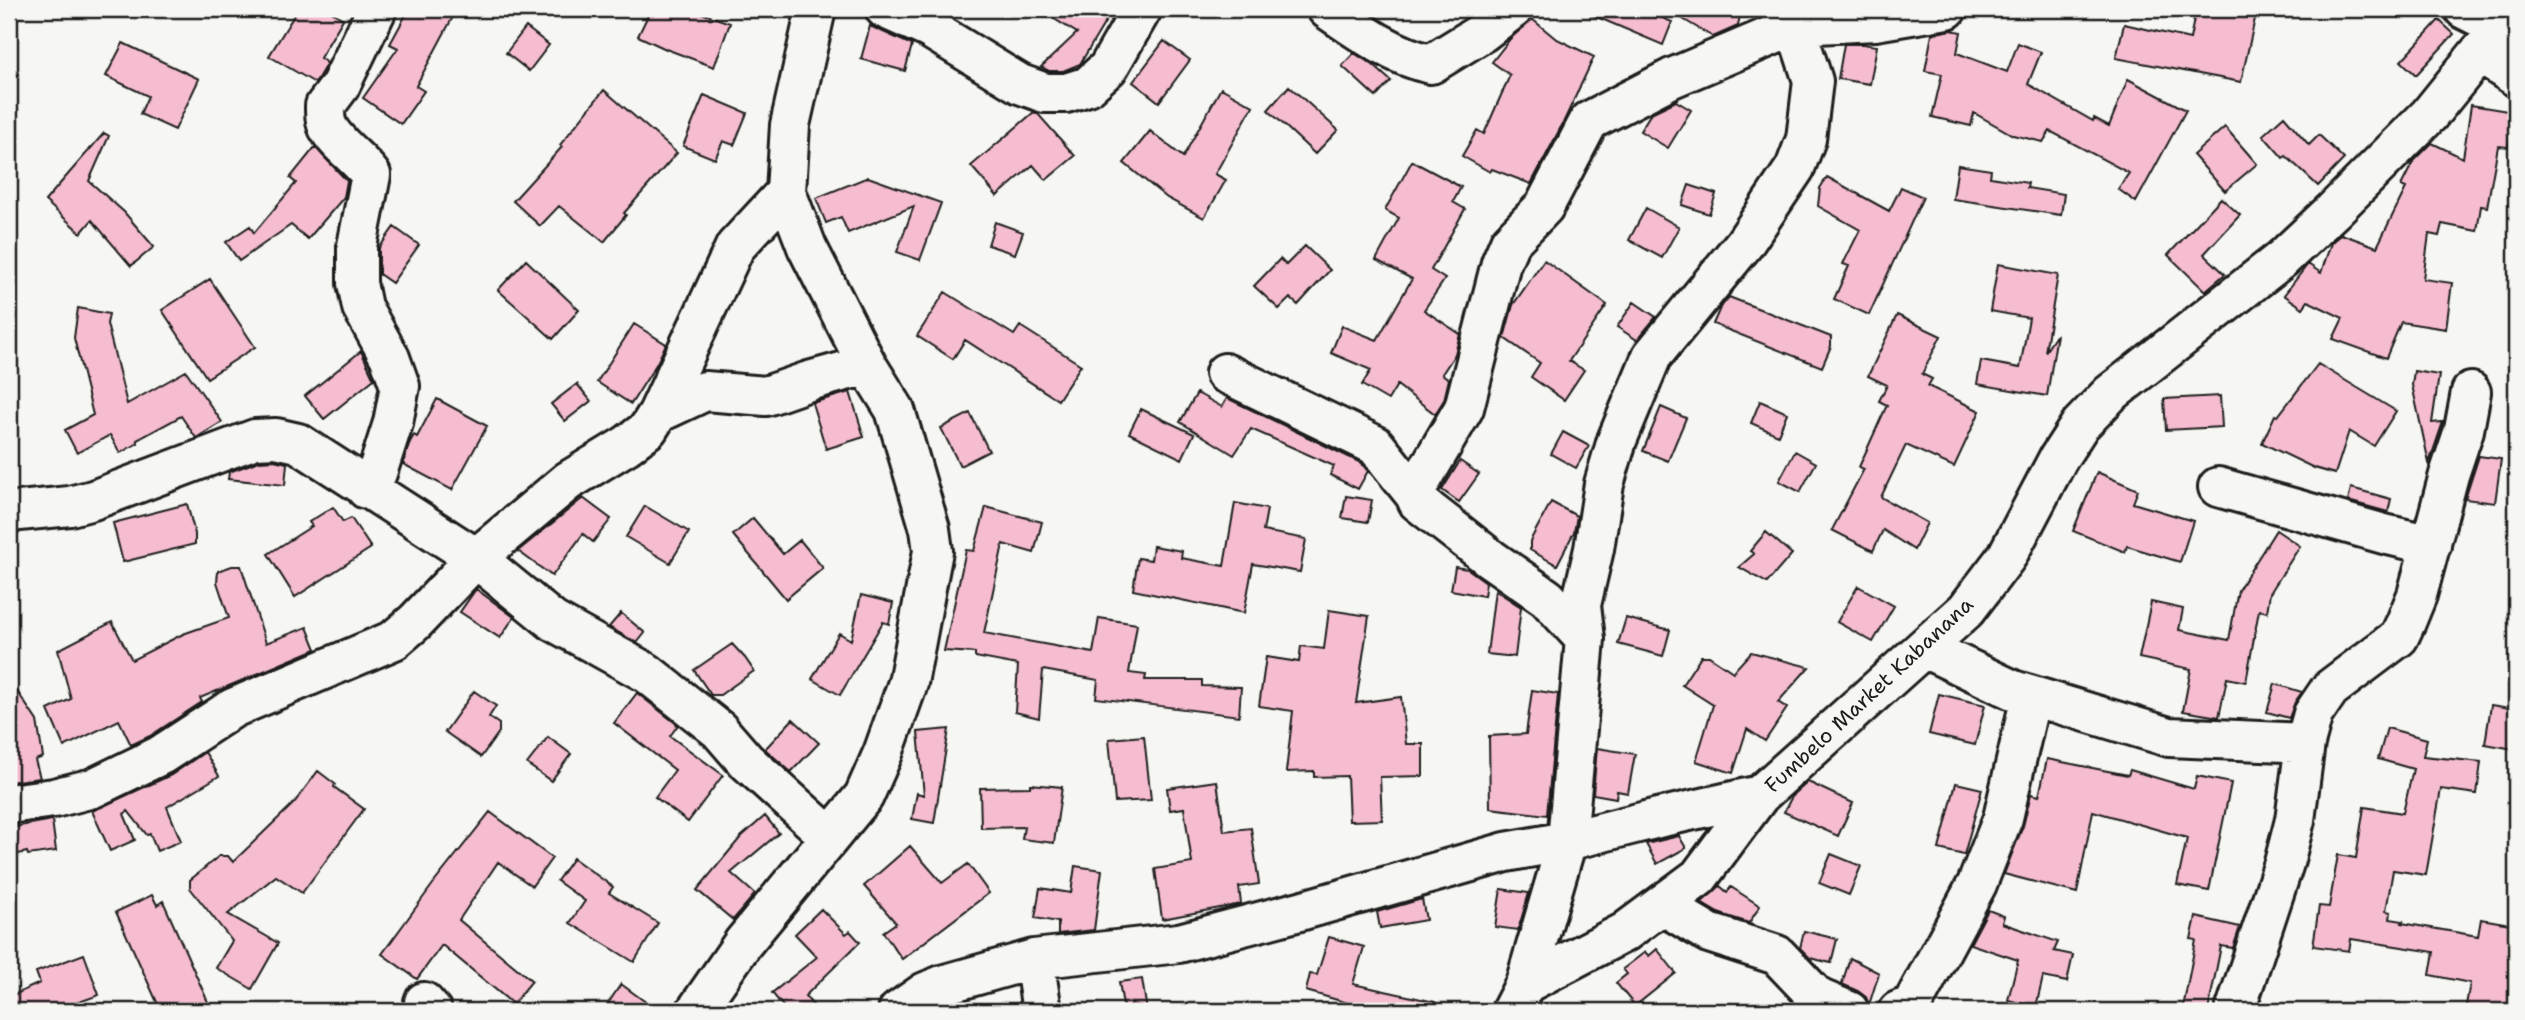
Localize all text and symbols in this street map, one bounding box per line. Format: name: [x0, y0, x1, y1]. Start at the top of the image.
street label: Fumbelo Market Kabanana: [1759, 591, 1979, 799]

